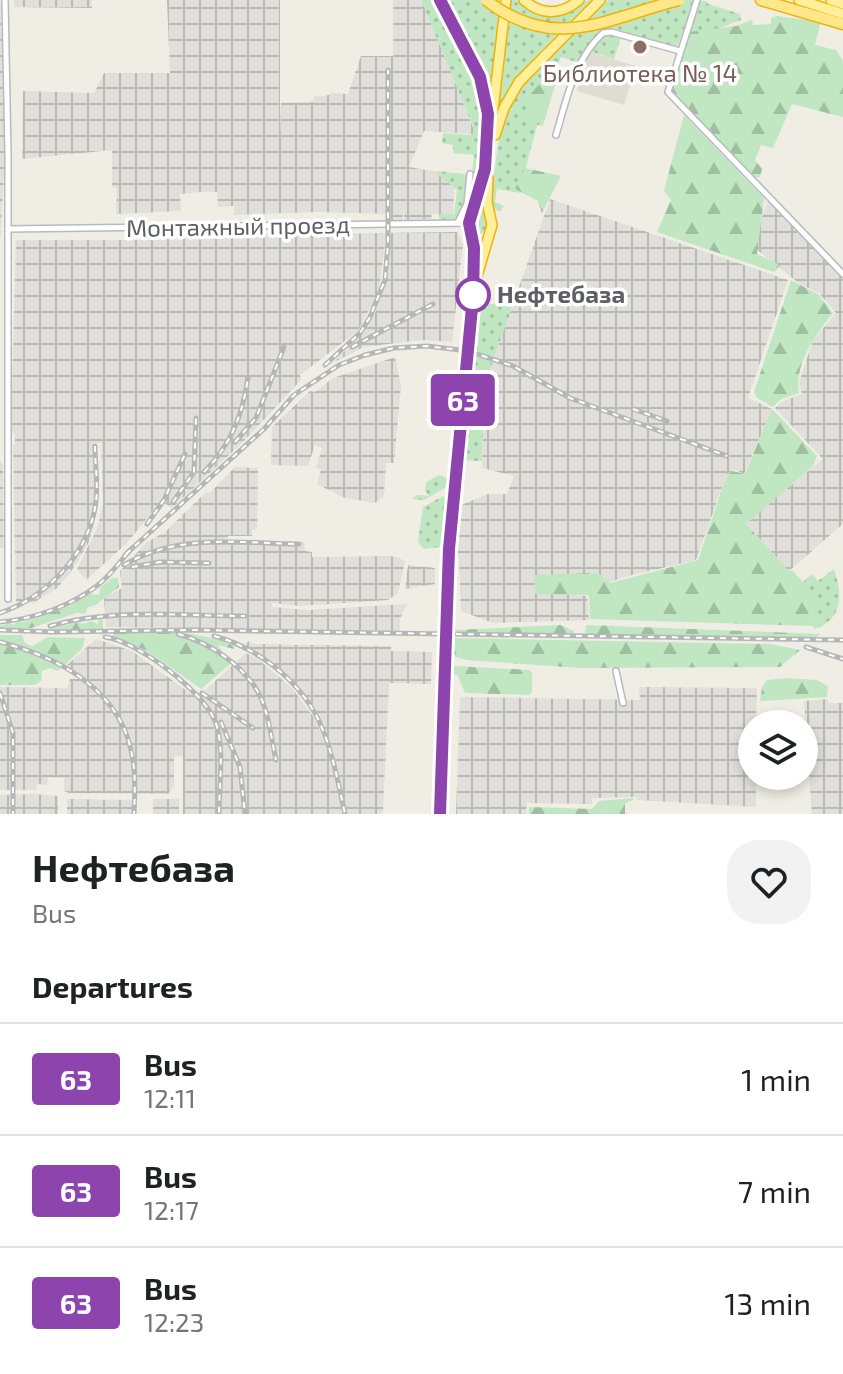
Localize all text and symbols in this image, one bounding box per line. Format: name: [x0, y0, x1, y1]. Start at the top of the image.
marker: Библиотека № 14: [631, 38, 649, 56]
place label: Библиотека № 14: [543, 58, 737, 87]
street label: Монтажный проезд: [126, 209, 350, 242]
marker: Нефтебаза: [456, 278, 490, 312]
place label: Нефтебаза: [497, 279, 625, 308]
line badge: 63: [427, 374, 499, 426]
text: 63: [447, 383, 479, 417]
map controls: [738, 710, 818, 790]
button: layers: [738, 710, 818, 790]
button: heart: [727, 840, 811, 924]
text: Нефтебаза: [32, 844, 235, 890]
text: Bus: [32, 897, 76, 928]
text: Departures: [32, 968, 193, 1004]
text: Bus: [144, 1046, 197, 1082]
text: 1 min: [741, 1061, 811, 1097]
text: 63: [60, 1062, 92, 1096]
text: 12:11: [144, 1082, 196, 1113]
text: Bus: [144, 1158, 197, 1194]
text: 7 min: [738, 1173, 811, 1209]
text: 63: [60, 1174, 92, 1208]
text: 12:17: [144, 1194, 199, 1225]
text: Bus: [144, 1270, 197, 1306]
text: 13 min: [725, 1285, 811, 1321]
text: 63: [60, 1286, 92, 1320]
text: 12:23: [144, 1306, 204, 1337]

